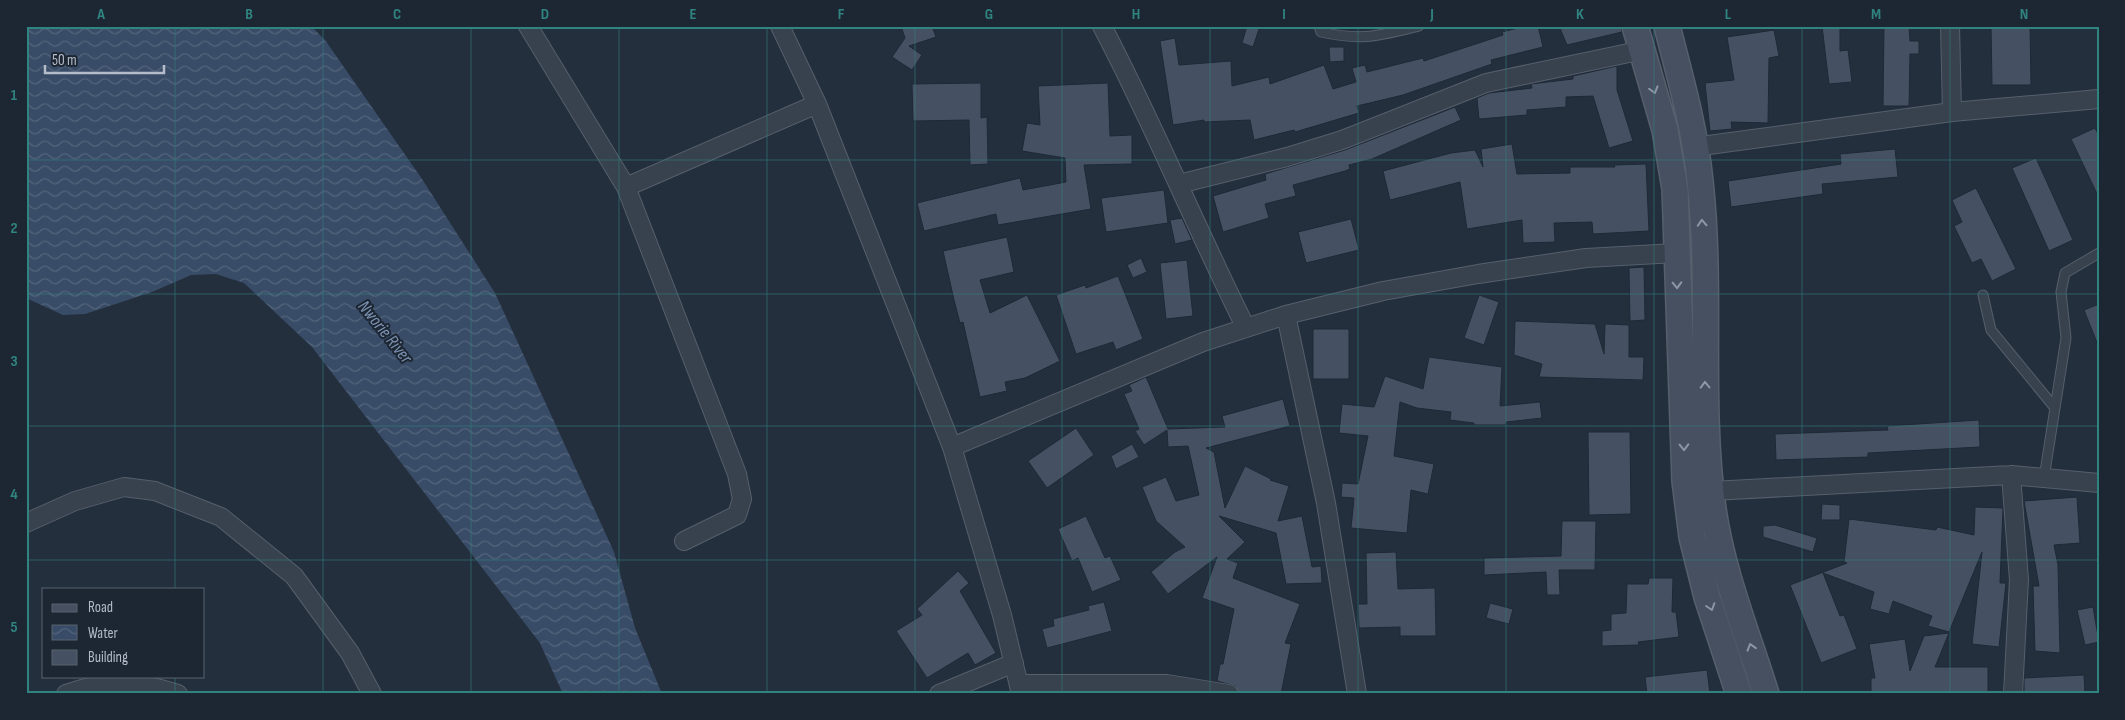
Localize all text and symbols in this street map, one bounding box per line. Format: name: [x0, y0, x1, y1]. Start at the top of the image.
text: A: [96, 5, 105, 24]
text: B: [245, 5, 253, 24]
text: C: [393, 5, 401, 24]
text: D: [541, 5, 549, 24]
text: E: [690, 5, 697, 24]
text: F: [838, 5, 845, 24]
text: G: [985, 5, 993, 24]
text: H: [1132, 5, 1140, 24]
text: I: [1282, 5, 1286, 24]
text: J: [1429, 5, 1434, 24]
text: K: [1576, 5, 1584, 24]
text: L: [1725, 5, 1732, 24]
text: M: [1871, 5, 1881, 24]
text: N: [2020, 5, 2028, 24]
scale bar: [45, 42, 164, 74]
text: 50 m: [52, 51, 77, 70]
one-way arrow: [1648, 85, 1658, 93]
text: 1: [11, 86, 18, 105]
text: 2: [10, 219, 18, 238]
one-way arrow: [1697, 219, 1708, 227]
one-way arrow: [1672, 281, 1683, 289]
water label: Nworie River: [353, 296, 417, 368]
text: 3: [10, 352, 18, 371]
one-way arrow: [1700, 381, 1711, 389]
one-way arrow: [1678, 444, 1689, 452]
text: 4: [10, 485, 18, 504]
legend: [42, 588, 205, 678]
text: Road: [88, 598, 113, 617]
one-way arrow: [1705, 602, 1715, 611]
text: 5: [10, 618, 18, 637]
text: Water: [88, 624, 119, 643]
one-way arrow: [1747, 644, 1757, 652]
text: Building: [88, 648, 128, 667]

